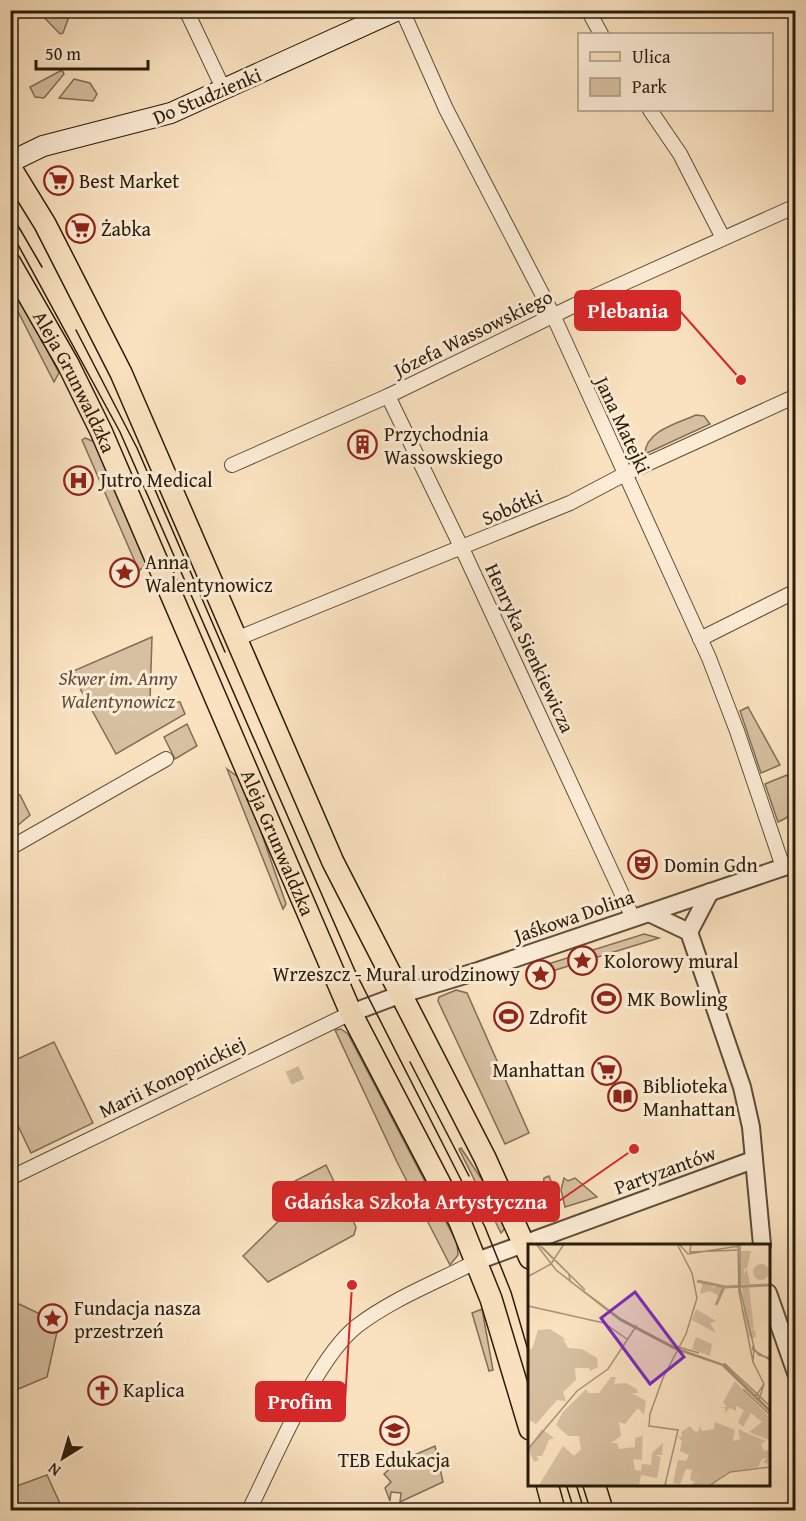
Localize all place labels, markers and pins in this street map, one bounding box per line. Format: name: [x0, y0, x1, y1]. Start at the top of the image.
supermarket icon: Best Market: [42, 165, 74, 197]
place label: Best Market: [79, 166, 179, 195]
supermarket icon: Żabka: [64, 213, 96, 245]
place label: Żabka: [101, 214, 152, 243]
callout: Plebania: [575, 291, 680, 330]
place label: Przychodnia Wassowskiego: [384, 419, 503, 471]
building icon: Przychodnia Wassowskiego: [347, 429, 379, 461]
hospital icon: Jutro Medical: [63, 464, 95, 496]
place label: Jutro Medical: [97, 465, 213, 494]
place label: Anna Walentynowicz: [145, 547, 273, 599]
place icon: Anna Walentynowicz: [108, 557, 140, 589]
theatre icon: Domin Gdn: [627, 849, 659, 881]
place label: Domin Gdn: [664, 850, 758, 879]
place icon: Kolorowy mural: [567, 945, 599, 977]
place label: Kolorowy mural: [604, 946, 739, 975]
place icon: Wrzeszcz - Mural urodzinowy: [525, 958, 557, 990]
place label: Wrzeszcz - Mural urodzinowy: [273, 959, 520, 988]
sports icon: MK Bowling: [590, 983, 622, 1015]
place label: MK Bowling: [627, 984, 728, 1013]
sports icon: Zdrofit: [492, 1001, 524, 1033]
place label: Zdrofit: [529, 1002, 588, 1031]
supermarket icon: Manhattan: [590, 1054, 622, 1086]
place label: Manhattan: [492, 1055, 585, 1084]
place label: Biblioteka Manhattan: [643, 1071, 736, 1123]
library icon: Biblioteka Manhattan: [606, 1081, 638, 1113]
callout: Gdańska Szkoła Artystyczna: [273, 1182, 559, 1221]
place label: Fundacja nasza przestrzeń: [74, 1293, 201, 1345]
place icon: Fundacja nasza przestrzeń: [37, 1303, 69, 1335]
church icon: Kaplica: [86, 1374, 118, 1406]
place label: Kaplica: [123, 1375, 185, 1404]
callout: Profim: [256, 1382, 345, 1421]
school or university icon: TEB Edukacja: [378, 1414, 410, 1446]
place label: TEB Edukacja: [338, 1445, 451, 1474]

